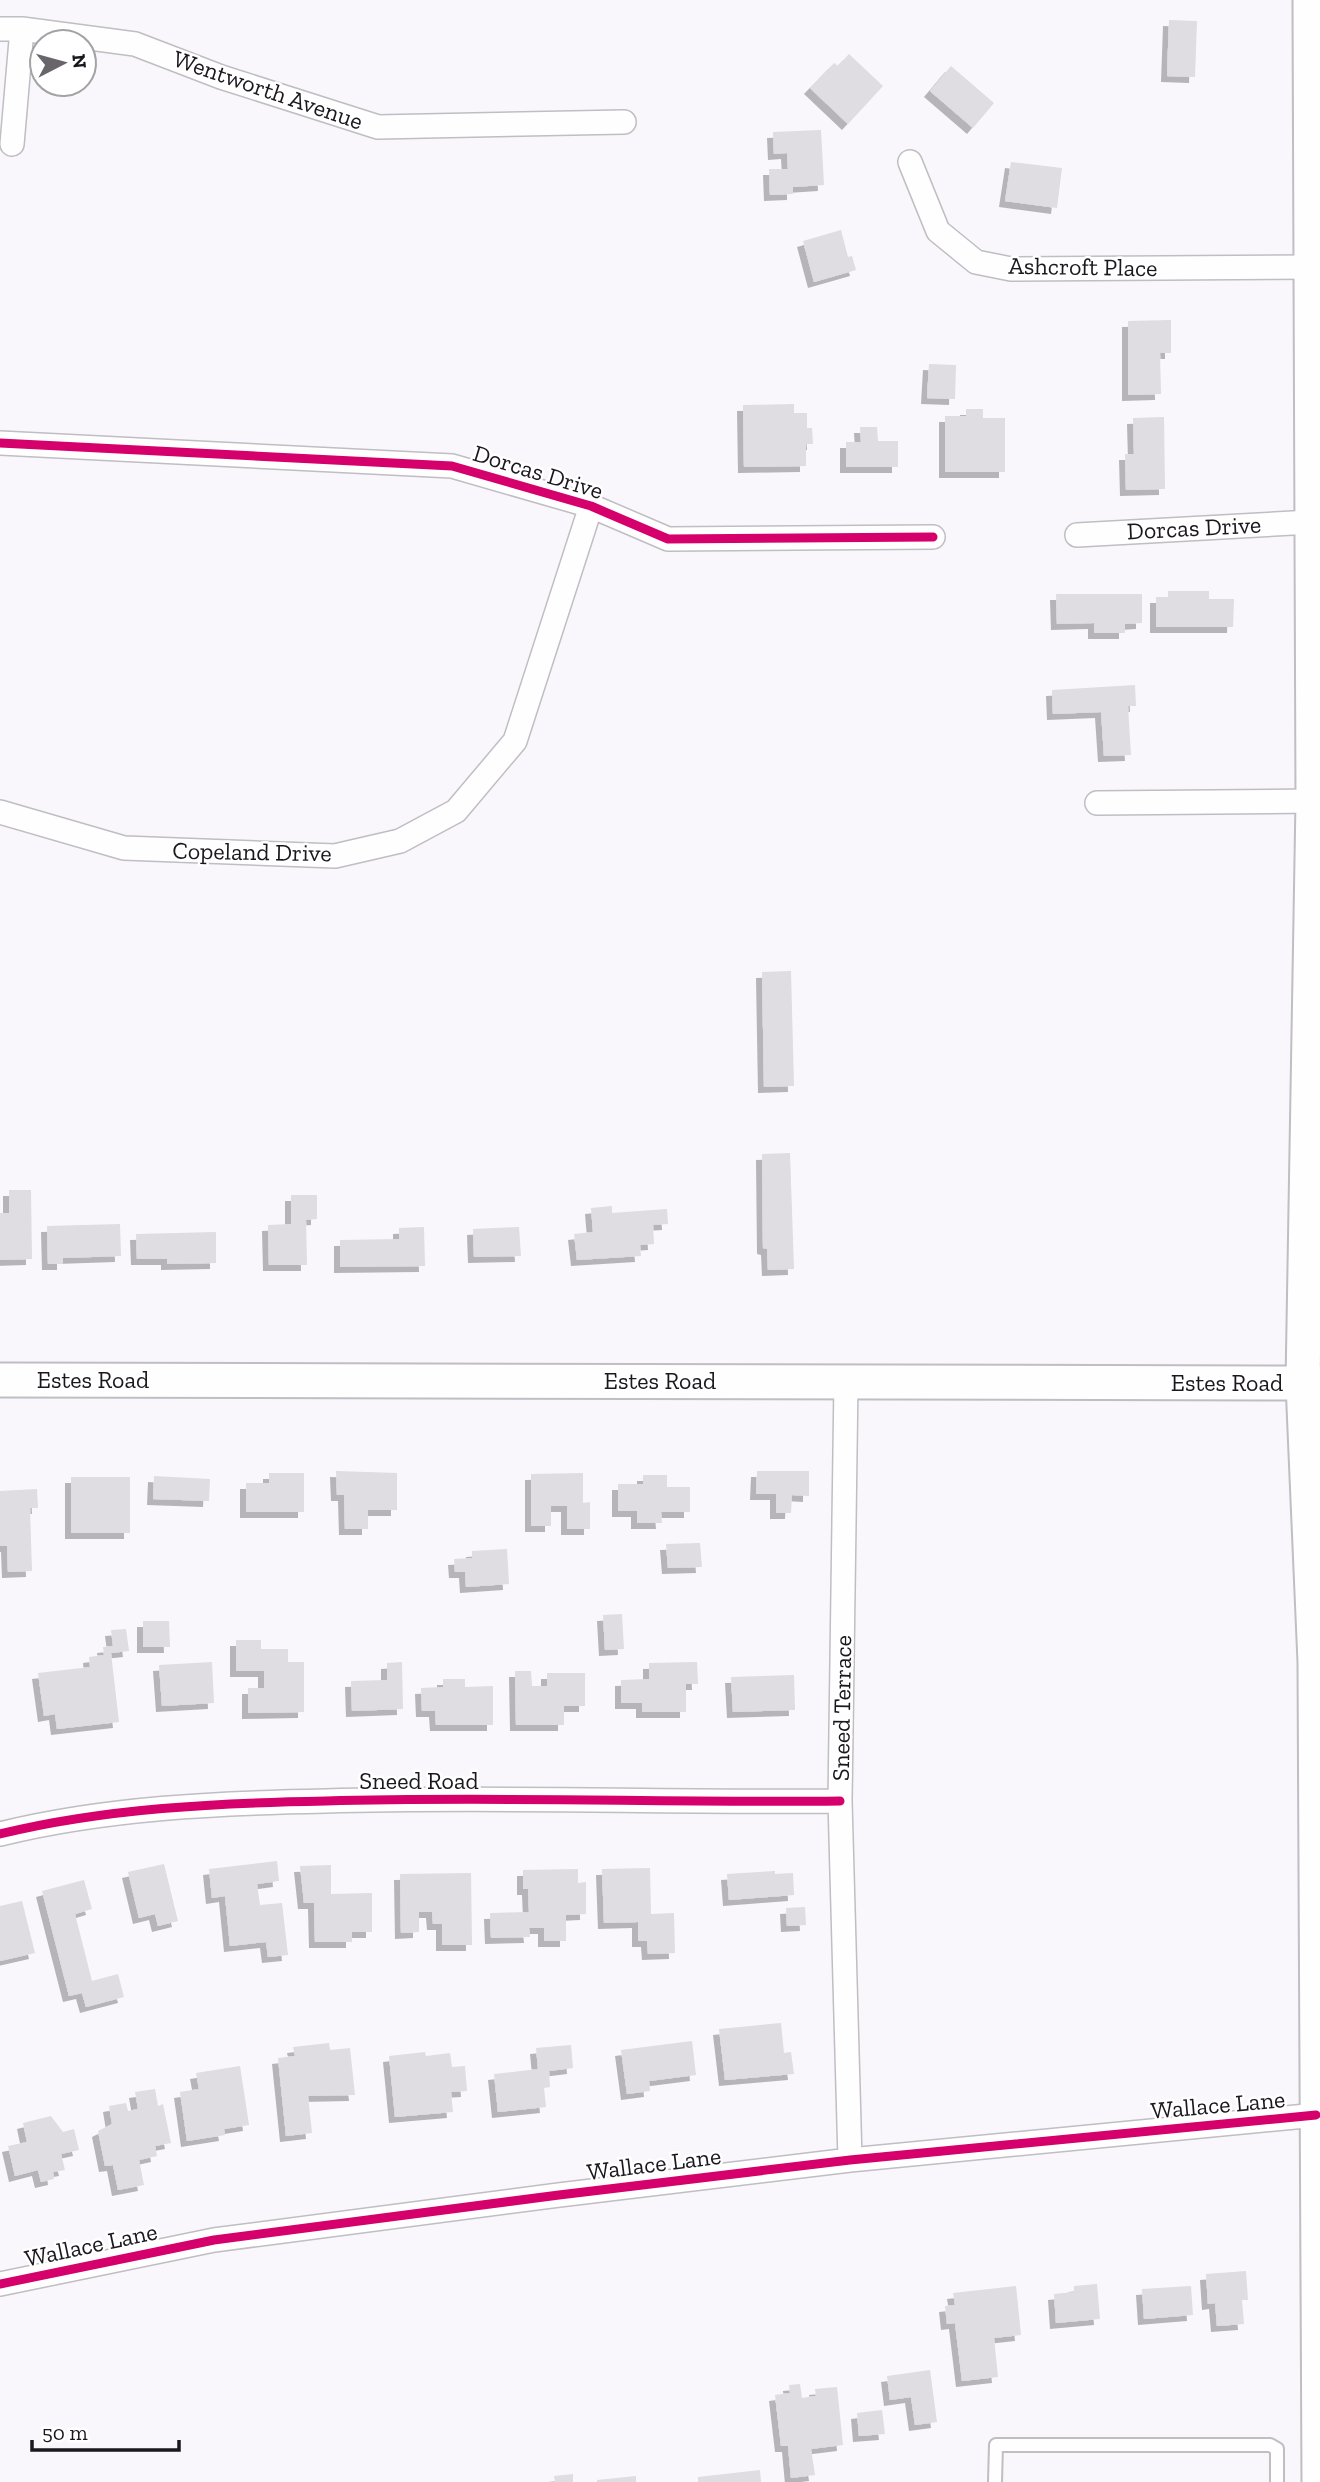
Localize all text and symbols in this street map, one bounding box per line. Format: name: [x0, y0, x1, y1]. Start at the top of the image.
north arrow: [28, 28, 98, 98]
street label: Wentworth Avenue: [170, 43, 367, 136]
text: N: [67, 53, 92, 70]
street label: Ashcroft Place: [1008, 251, 1158, 282]
street label: Dorcas Drive: [470, 438, 607, 505]
street label: Dorcas Drive: [1126, 510, 1262, 545]
street label: Copeland Drive: [172, 836, 332, 867]
street label: Estes Road: [37, 1365, 149, 1394]
street label: Estes Road: [604, 1366, 716, 1395]
street label: Estes Road: [1171, 1368, 1283, 1397]
street label: Sneed Terrace: [826, 1635, 857, 1781]
street label: Sneed Road: [359, 1766, 479, 1795]
street label: Wallace Lane: [1150, 2084, 1286, 2125]
street label: Wallace Lane: [585, 2141, 723, 2186]
street label: Wallace Lane: [22, 2216, 160, 2273]
scale bar: [32, 2408, 178, 2452]
text: 50 m: [42, 2420, 88, 2445]

